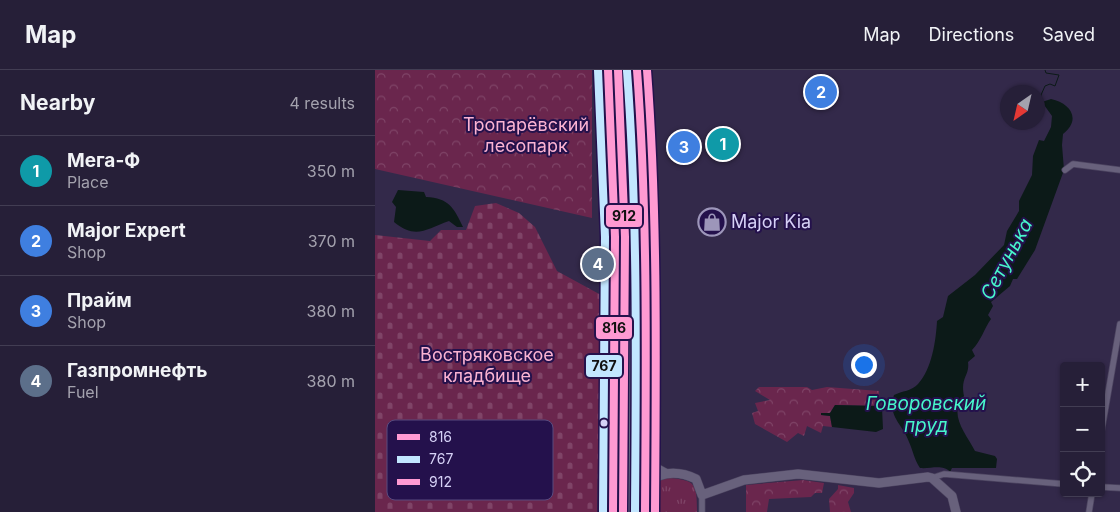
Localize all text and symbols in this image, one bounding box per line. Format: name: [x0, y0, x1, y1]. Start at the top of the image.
text: Map: [25, 20, 76, 49]
text: Map: [863, 24, 901, 45]
text: Directions: [929, 24, 1014, 45]
text: Saved: [1042, 24, 1095, 45]
pin: 2: [805, 73, 837, 111]
north arrow: [1000, 85, 1045, 130]
text: Nearby: [20, 90, 95, 115]
text: 4 results: [290, 93, 355, 113]
park label: Тропарёвский лесопарк: [463, 114, 589, 156]
pin: 1: [707, 125, 739, 163]
pin: 3: [668, 128, 700, 166]
text: Мега-Ф: [67, 149, 140, 172]
text: 1: [33, 161, 39, 181]
text: 350 m: [307, 161, 355, 181]
text: Place: [67, 172, 109, 192]
line badge: 912: [605, 204, 643, 228]
text: 912: [612, 207, 636, 224]
shop icon: Major Kia: [697, 207, 727, 237]
place label: Major Kia: [731, 211, 811, 232]
water label: Сетунька: [976, 214, 1038, 304]
text: Major Expert: [67, 219, 186, 242]
text: 2: [31, 231, 41, 251]
text: 370 m: [308, 231, 355, 251]
text: Shop: [67, 242, 106, 262]
pin: 4: [582, 245, 614, 283]
text: Прайм: [67, 289, 132, 312]
text: 3: [31, 301, 41, 321]
text: 380 m: [307, 301, 355, 321]
text: Shop: [67, 312, 106, 332]
line badge: 816: [595, 316, 633, 340]
text: 816: [602, 319, 626, 336]
park label: Востряковское кладбище: [420, 344, 554, 386]
your location: [851, 352, 877, 378]
line badge: 767: [585, 354, 623, 378]
text: 767: [591, 357, 617, 374]
text: Газпромнефть: [67, 359, 207, 382]
map controls: [1060, 362, 1105, 497]
button: +: [1060, 362, 1105, 407]
text: 4: [31, 371, 41, 391]
text: 380 m: [307, 371, 355, 391]
text: Fuel: [67, 382, 99, 402]
water label: Говоровский пруд: [866, 392, 986, 437]
button: −: [1060, 407, 1105, 452]
unlabelled marker: [599, 418, 609, 428]
legend: [387, 420, 553, 500]
text: 816: [429, 428, 452, 445]
text: 767: [429, 450, 453, 467]
button: locate: [1060, 452, 1105, 497]
text: 912: [429, 473, 452, 490]

